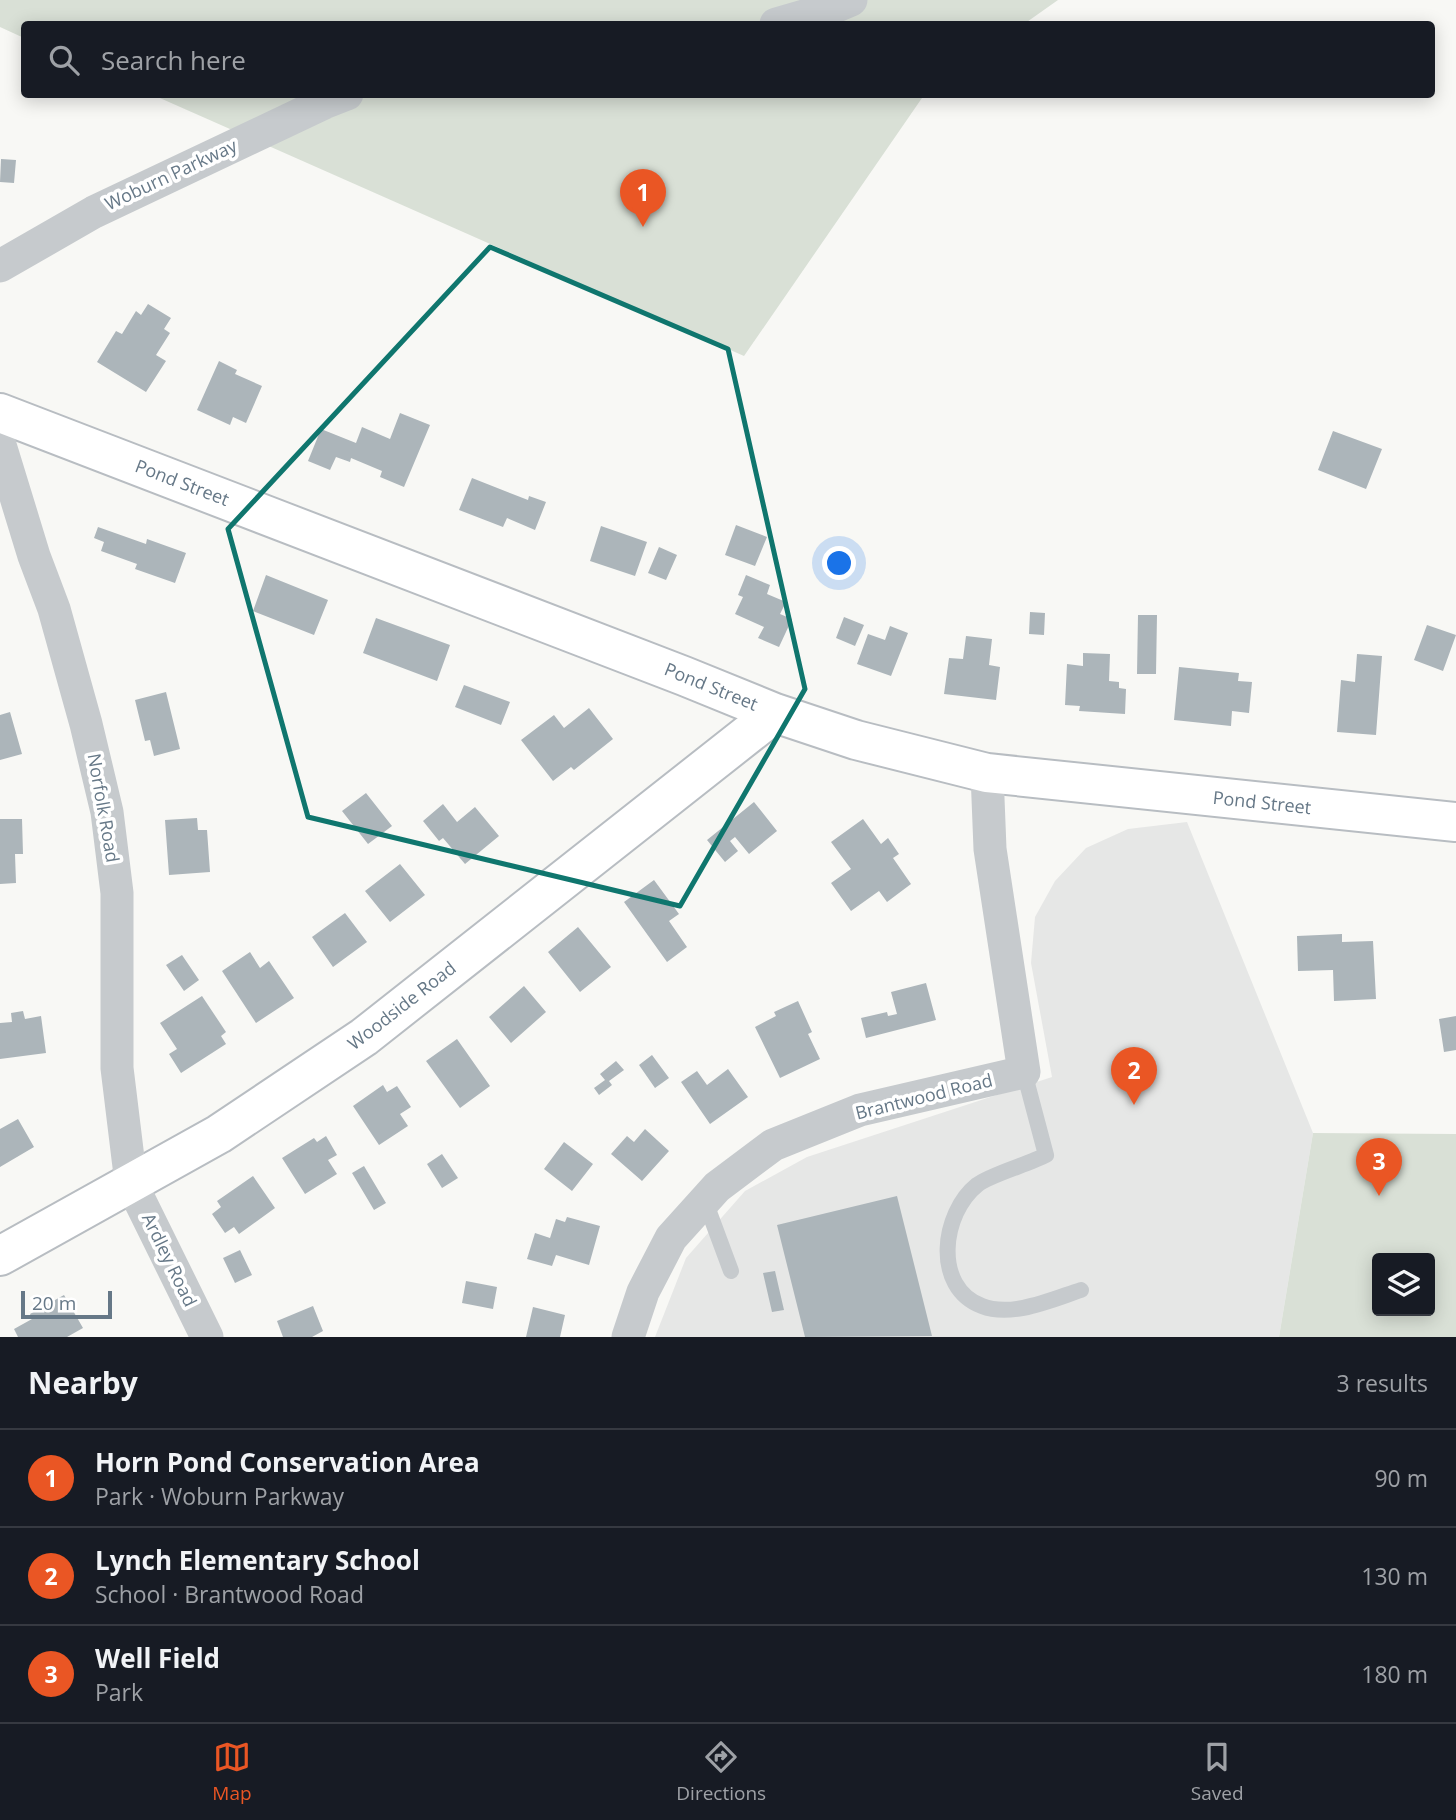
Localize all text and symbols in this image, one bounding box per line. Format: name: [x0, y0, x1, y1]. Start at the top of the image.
search box: [21, 21, 1435, 98]
icon: search: [45, 41, 83, 79]
text: Search here: [101, 42, 246, 78]
street label: Woburn Parkway: [101, 133, 241, 215]
pin: 1: [620, 169, 666, 227]
street label: Pond Street: [132, 453, 233, 511]
your location: [822, 546, 856, 580]
street label: Pond Street: [661, 656, 762, 716]
street label: Norfolk Road: [83, 751, 125, 864]
street label: Pond Street: [1212, 785, 1312, 819]
street label: Woodside Road: [342, 955, 460, 1055]
pin: 2: [1111, 1047, 1157, 1105]
street label: Brantwood Road: [853, 1067, 995, 1125]
pin: 3: [1356, 1138, 1402, 1196]
street label: Ardley Road: [137, 1209, 203, 1310]
map controls: [1372, 1253, 1435, 1316]
button: layers: [1372, 1253, 1435, 1316]
scale bar: [21, 1288, 112, 1320]
text: 20 m: [32, 1290, 76, 1316]
text: Nearby: [28, 1362, 138, 1403]
text: 3 results: [1337, 1367, 1428, 1399]
text: Horn Pond Conservation Area: [95, 1444, 480, 1480]
text: 1: [44, 1462, 58, 1494]
text: 90 m: [1374, 1462, 1428, 1494]
text: Park · Woburn Parkway: [95, 1480, 344, 1512]
text: Lynch Elementary School: [95, 1542, 420, 1578]
text: 2: [44, 1560, 58, 1592]
text: 130 m: [1361, 1560, 1428, 1592]
text: School · Brantwood Road: [95, 1578, 364, 1610]
text: Well Field: [95, 1640, 220, 1676]
text: 3: [44, 1658, 58, 1690]
text: 180 m: [1361, 1658, 1428, 1690]
text: Park: [95, 1676, 143, 1708]
tab: Map: [212, 1738, 252, 1806]
tab: Directions: [676, 1738, 766, 1806]
tab: Saved: [1191, 1738, 1244, 1806]

